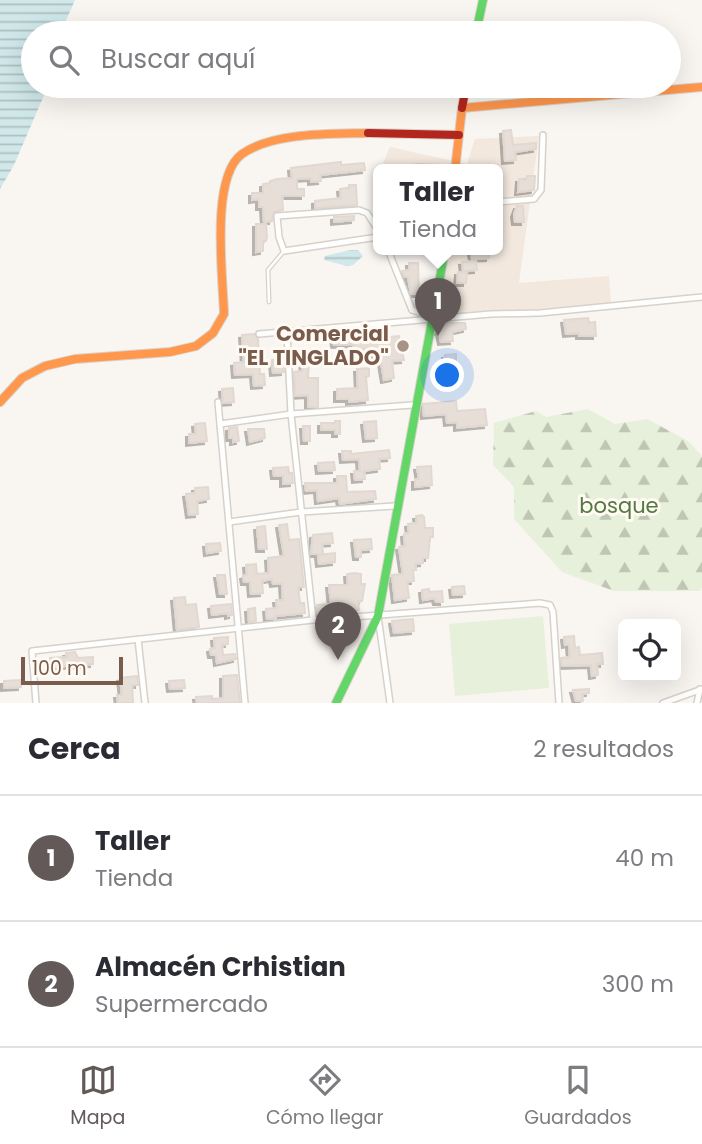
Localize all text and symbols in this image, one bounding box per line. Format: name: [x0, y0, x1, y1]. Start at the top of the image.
search box: [21, 21, 681, 98]
icon: search: [45, 41, 83, 79]
text: Buscar aquí: [101, 41, 255, 77]
popup: [373, 164, 503, 255]
text: Taller: [399, 174, 474, 210]
text: Tienda: [399, 213, 477, 245]
pin: 1: [415, 278, 461, 336]
place label: Comercial "EL TINGLADO": [238, 319, 389, 372]
marker: Comercial "EL TINGLADO": [395, 338, 411, 354]
your location: [430, 358, 464, 392]
park label: bosque: [579, 491, 659, 520]
pin: 2: [315, 602, 361, 660]
map controls: [618, 619, 681, 682]
button: locate: [618, 619, 681, 682]
scale bar: [21, 654, 122, 686]
text: 100 m: [32, 655, 87, 682]
text: Cerca: [28, 727, 121, 770]
text: 2 resultados: [533, 733, 674, 765]
text: Taller: [95, 823, 171, 859]
text: 1: [47, 842, 55, 874]
text: 40 m: [615, 842, 674, 874]
text: Tienda: [95, 862, 173, 894]
text: Almacén Crhistian: [95, 949, 346, 985]
text: 2: [44, 968, 58, 1000]
text: 300 m: [602, 968, 674, 1000]
text: Supermercado: [95, 988, 268, 1020]
tab: Mapa: [70, 1061, 125, 1132]
tab: Cómo llegar: [266, 1061, 383, 1132]
tab: Guardados: [524, 1061, 632, 1132]

